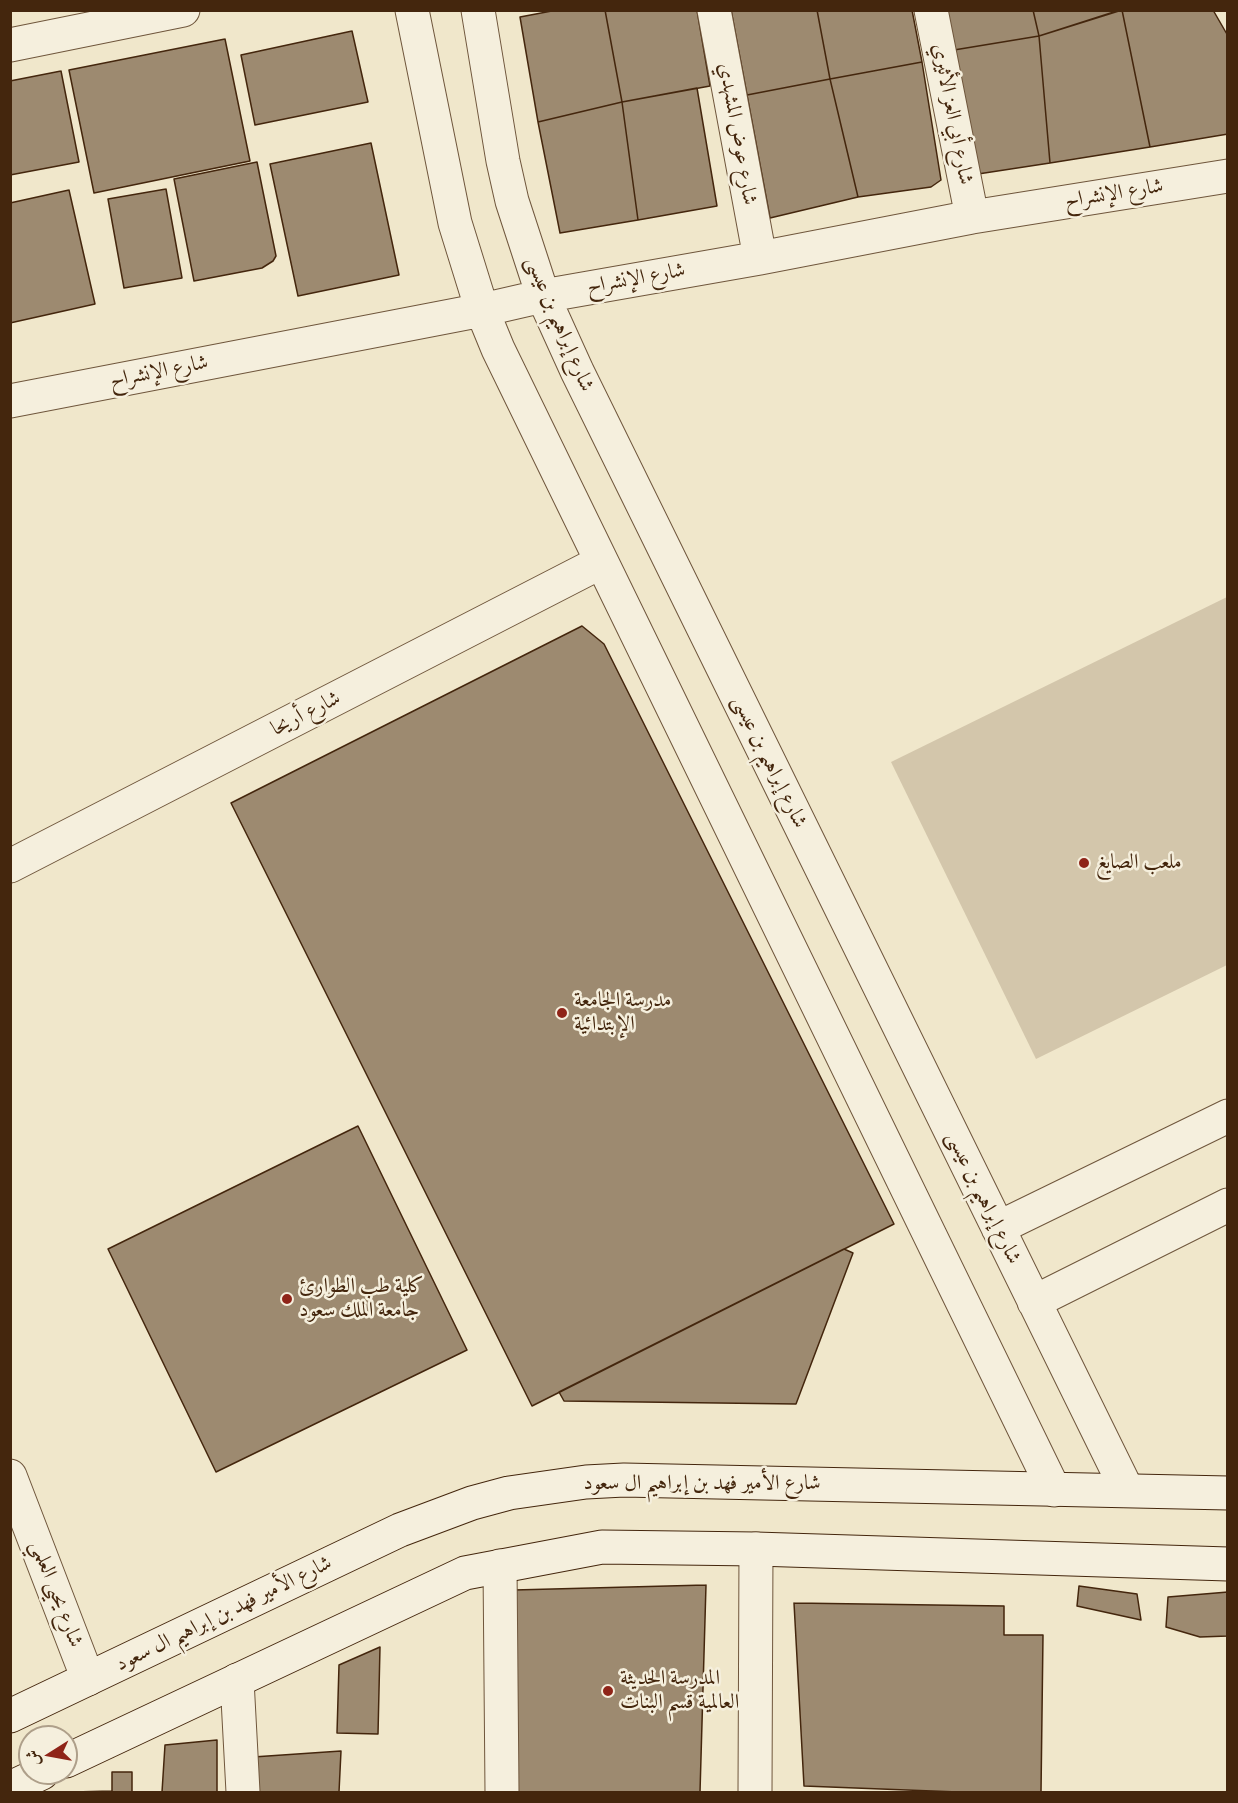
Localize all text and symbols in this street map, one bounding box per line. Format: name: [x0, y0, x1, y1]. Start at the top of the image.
street label: شارع أبي العز الأثيري: [926, 41, 978, 187]
street label: شارع عوض المشهدي: [712, 61, 762, 207]
street label: شارع الإنشراح: [1063, 174, 1165, 214]
street label: شارع إبراهيم بن عيسى: [519, 252, 599, 396]
street label: شارع الإنشراح: [585, 258, 687, 300]
street label: شارع الإنشراح: [108, 350, 210, 394]
street label: شارع أريحا: [267, 686, 345, 742]
street label: شارع إبراهيم بن عيسى: [726, 691, 812, 833]
place label: ملعب الصايغ: [1096, 850, 1182, 876]
marker: ملعب الصايغ: [1077, 856, 1091, 870]
place label: مدرسة الجامعة الإبتدائية: [574, 988, 671, 1038]
marker: مدرسة الجامعة الإبتدائية: [555, 1006, 569, 1020]
street label: شارع إبراهيم بن عيسى: [940, 1127, 1026, 1269]
place label: كلية طب الطوارئ جامعة الملك سعود: [299, 1274, 424, 1324]
marker: كلية طب الطوارئ جامعة الملك سعود: [280, 1292, 294, 1306]
street label: شارع الأمير فهد بن إبراهيم ال سعود: [583, 1471, 821, 1497]
street label: شارع يحيى العلمي: [24, 1537, 88, 1651]
street label: شارع الأمير فهد بن إبراهيم ال سعود: [112, 1551, 336, 1677]
place label: المدرسة الحديثة العالمية قسم البنات: [620, 1666, 739, 1716]
marker: المدرسة الحديثة العالمية قسم البنات: [601, 1684, 615, 1698]
north arrow: [18, 1725, 78, 1785]
text: ش: [19, 1748, 46, 1768]

